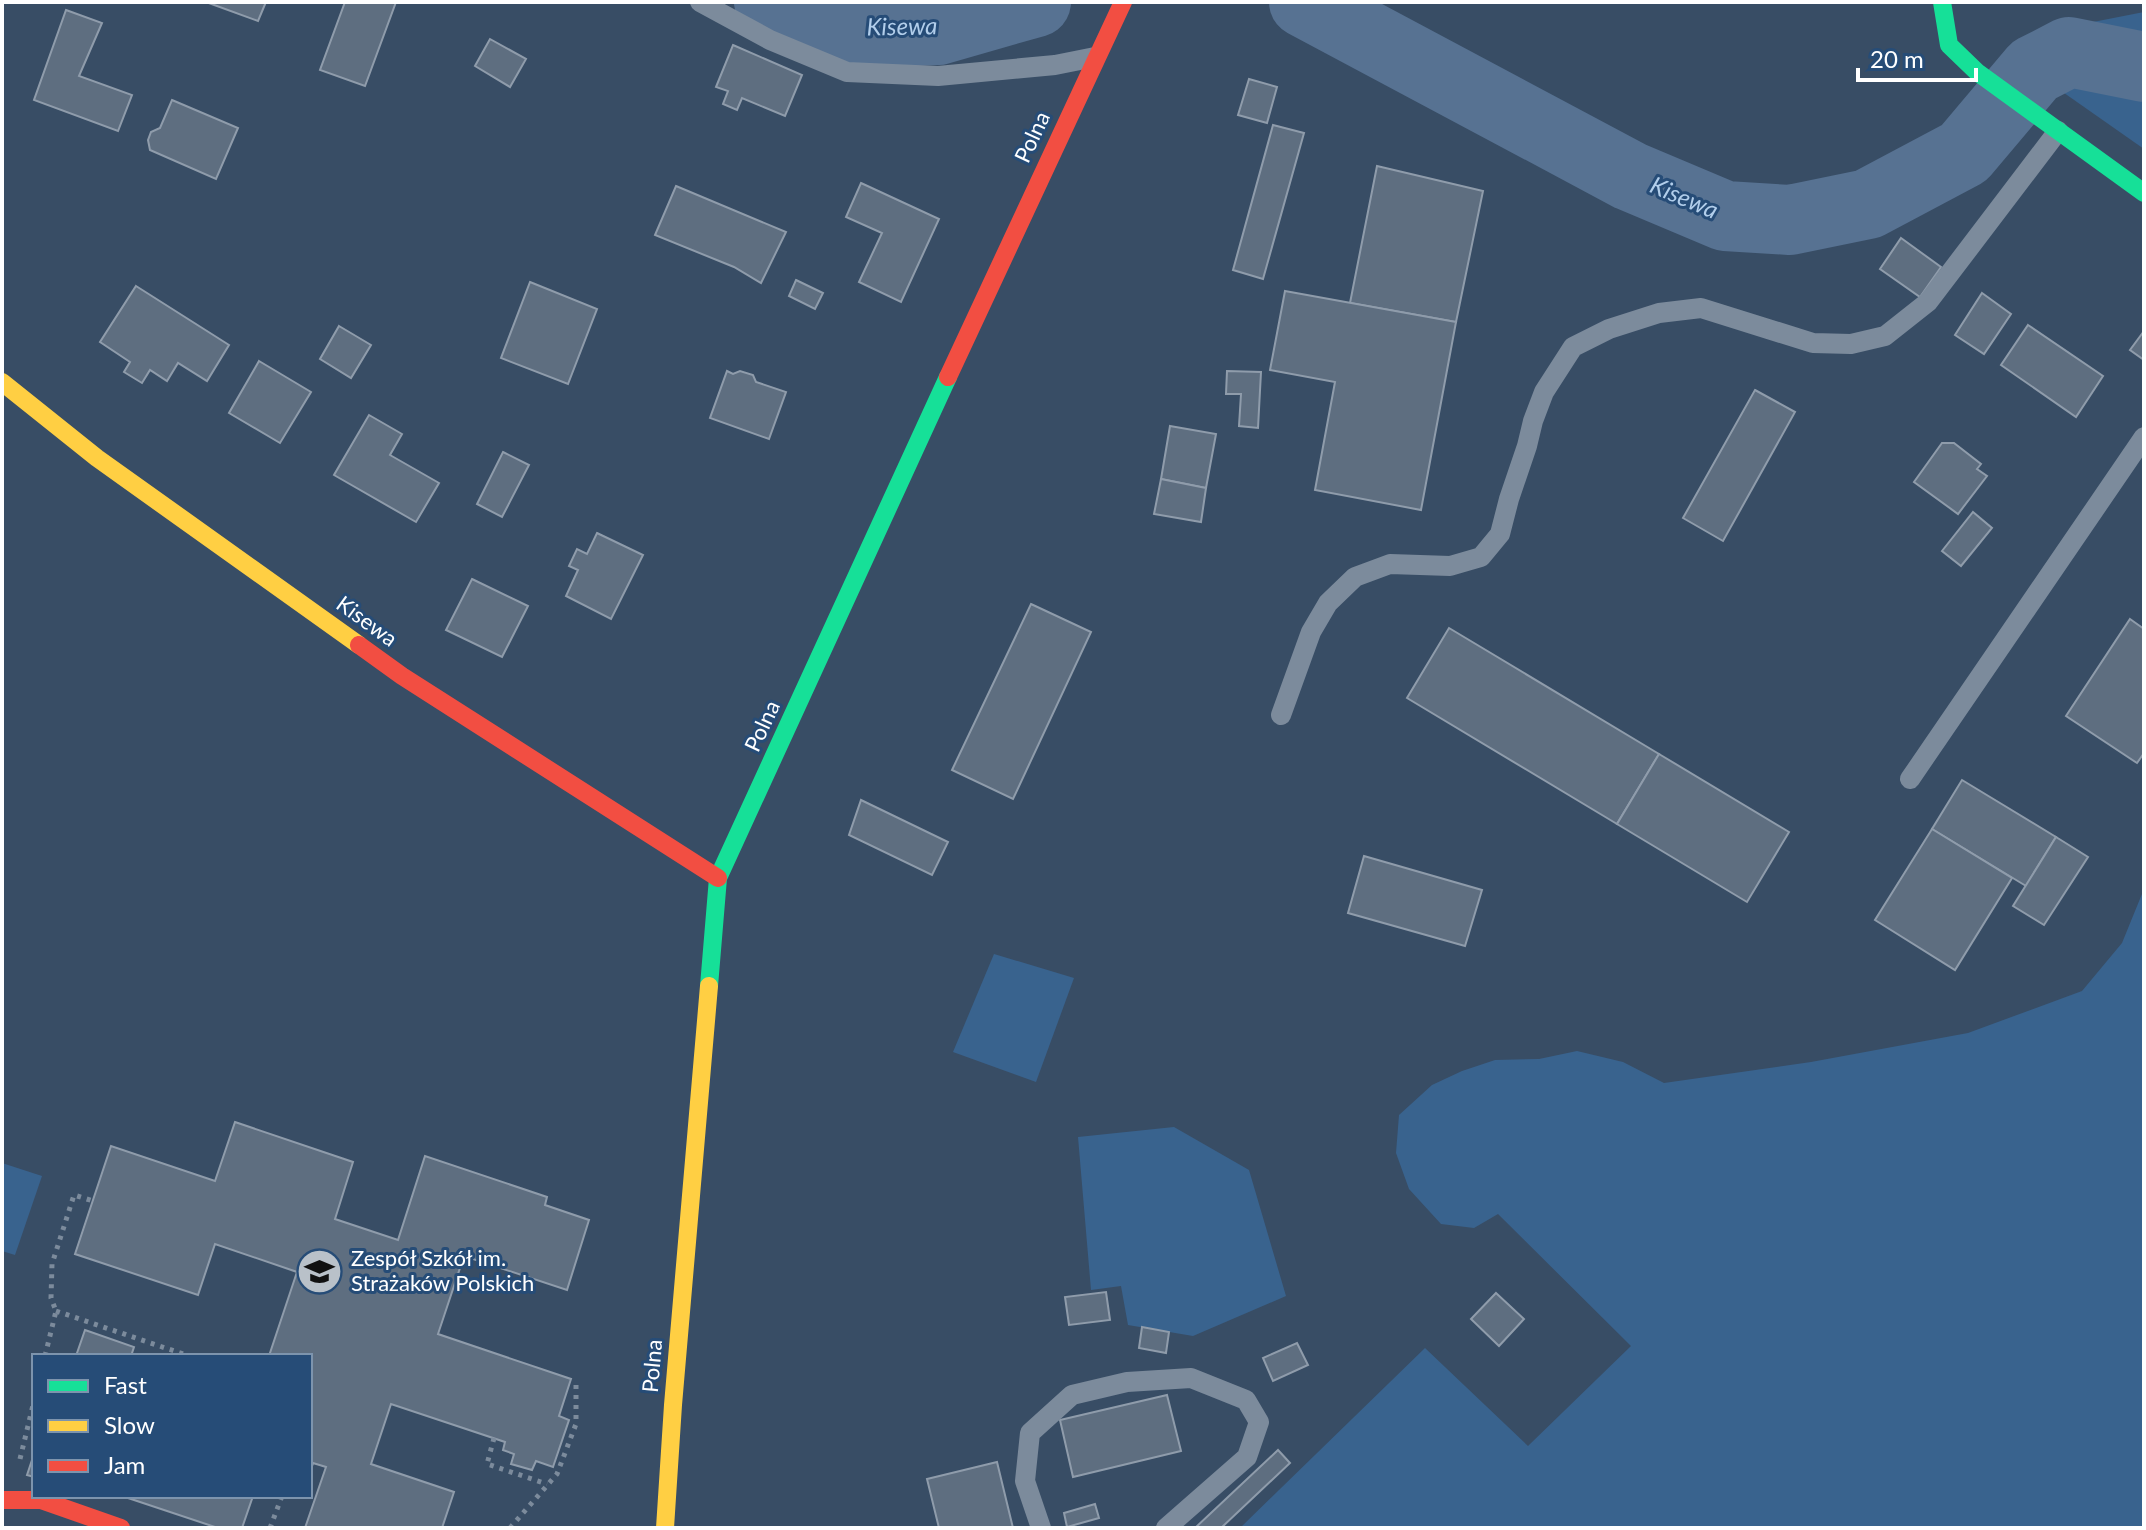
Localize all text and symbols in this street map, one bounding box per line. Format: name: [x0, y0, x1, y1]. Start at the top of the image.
water label: Kisewa: [866, 10, 938, 41]
scale bar: [1858, 32, 1976, 82]
text: 20 m: [1870, 44, 1924, 73]
street label: Polna: [1008, 107, 1055, 167]
water label: Kisewa: [1646, 169, 1723, 224]
street label: Kisewa: [331, 589, 403, 652]
street label: Polna: [738, 696, 785, 756]
place label: Zespół Szkół im. Strażaków Polskich: [351, 1244, 534, 1296]
school or university icon: Zespół Szkół im. Strażaków Polskich: [296, 1247, 344, 1295]
street label: Polna: [636, 1338, 667, 1394]
legend: [32, 1354, 312, 1498]
text: Fast: [104, 1370, 147, 1399]
text: Slow: [104, 1410, 155, 1439]
text: Jam: [104, 1450, 145, 1479]

